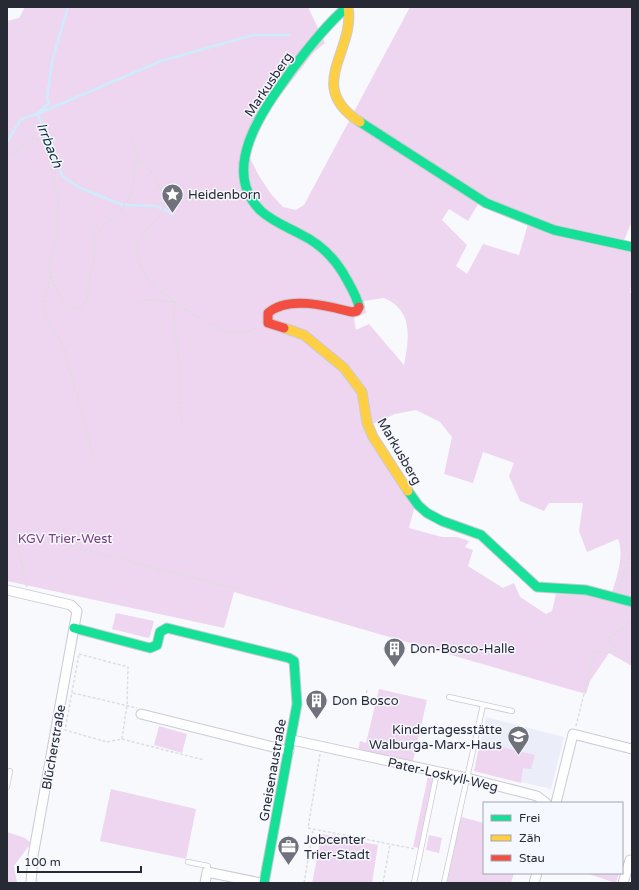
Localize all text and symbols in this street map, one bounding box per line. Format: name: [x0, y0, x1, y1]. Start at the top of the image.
street label: Markusberg: [241, 49, 296, 120]
water label: Irrbach: [33, 120, 66, 171]
place icon: Heidenborn: [159, 181, 185, 214]
place label: Heidenborn: [188, 187, 261, 203]
street label: Markusberg: [374, 415, 425, 488]
park label: KGV Trier-West: [18, 531, 112, 547]
building icon: Don-Bosco-Halle: [382, 635, 408, 668]
place label: Don-Bosco-Halle: [410, 641, 515, 657]
building icon: Don Bosco: [303, 687, 329, 720]
place label: Don Bosco: [332, 693, 399, 709]
street label: Blücherstraße: [39, 703, 69, 791]
street label: Gneisenaustraße: [256, 718, 290, 823]
place label: Kindertagesstätte Walburga-Marx-Haus: [369, 722, 502, 753]
school or university icon: Kindertagesstätte Walburga-Marx-Haus: [505, 723, 531, 756]
street label: Pater-Loskyll-Weg: [386, 754, 500, 795]
legend: [483, 802, 623, 874]
text: Frei: [519, 811, 540, 825]
text: Zäh: [519, 831, 541, 845]
place label: Jobcenter Trier-Stadt: [304, 832, 370, 863]
office icon: Jobcenter Trier-Stadt: [276, 833, 302, 866]
scale bar: [18, 848, 141, 874]
text: Stau: [519, 851, 545, 865]
text: 100 m: [24, 855, 61, 869]

